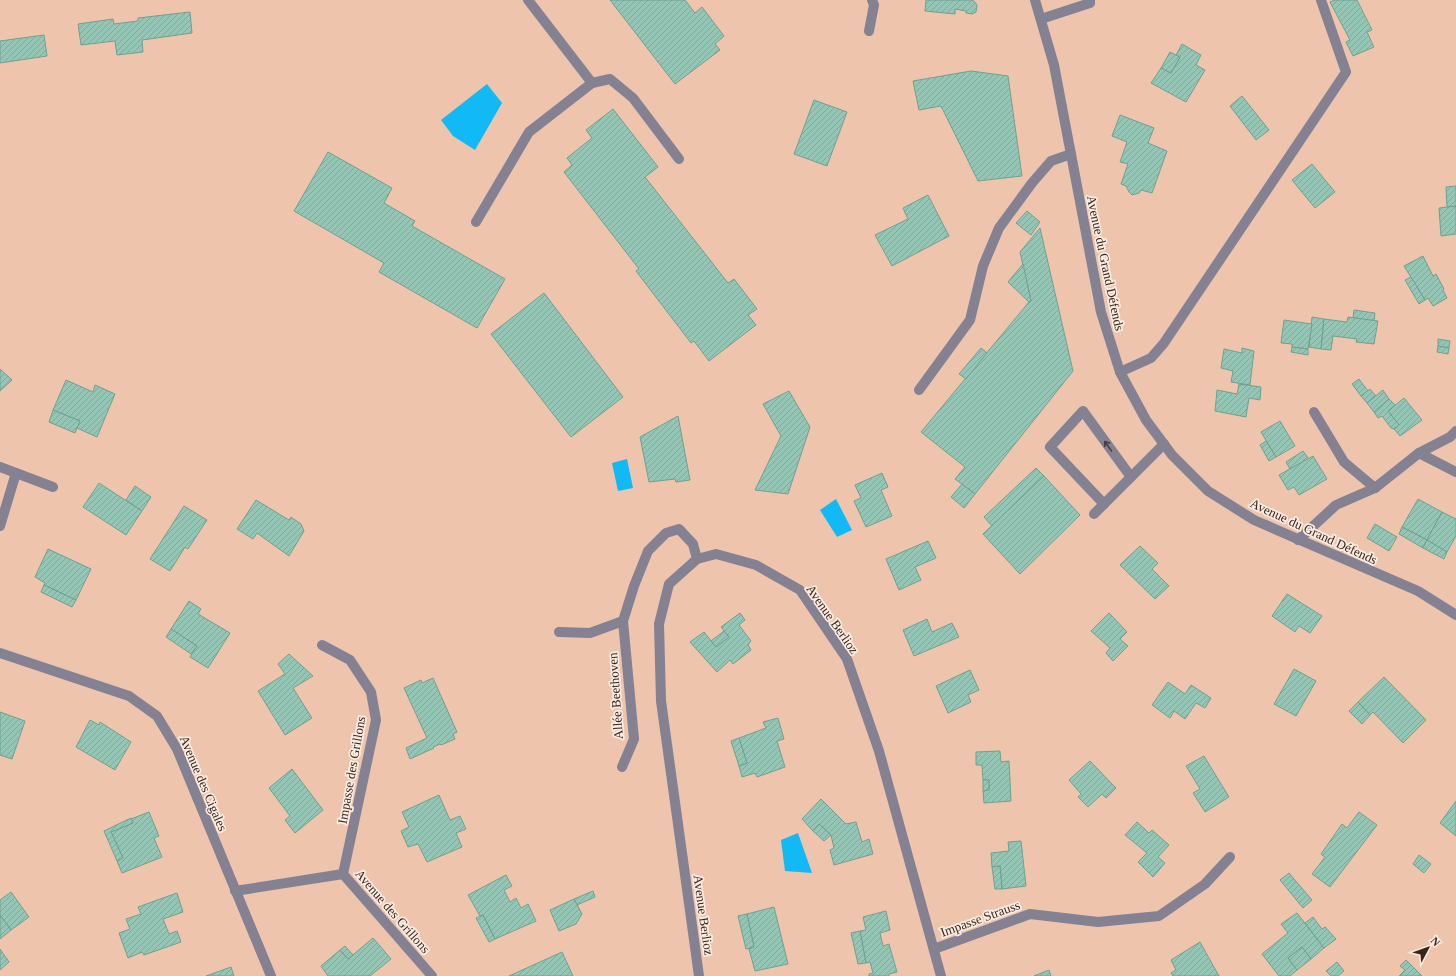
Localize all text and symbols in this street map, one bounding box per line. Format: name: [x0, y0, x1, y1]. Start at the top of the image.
street label: Avenue du Grand Défends: [1084, 194, 1127, 332]
one-way arrow: [1104, 440, 1113, 451]
street label: Avenue du Grand Défends: [1248, 495, 1380, 567]
street label: Avenue Berlioz: [803, 582, 862, 657]
street label: Allée Beethoven: [605, 652, 626, 740]
street label: Impasse des Grillons: [335, 715, 368, 825]
street label: Avenue des Cigales: [177, 733, 230, 833]
street label: Avenue des Grillons: [352, 866, 433, 956]
street label: Avenue Berlioz: [690, 874, 717, 956]
street label: Impasse Strauss: [938, 897, 1022, 940]
north arrow: [1408, 928, 1448, 968]
text: N: [1428, 935, 1443, 948]

